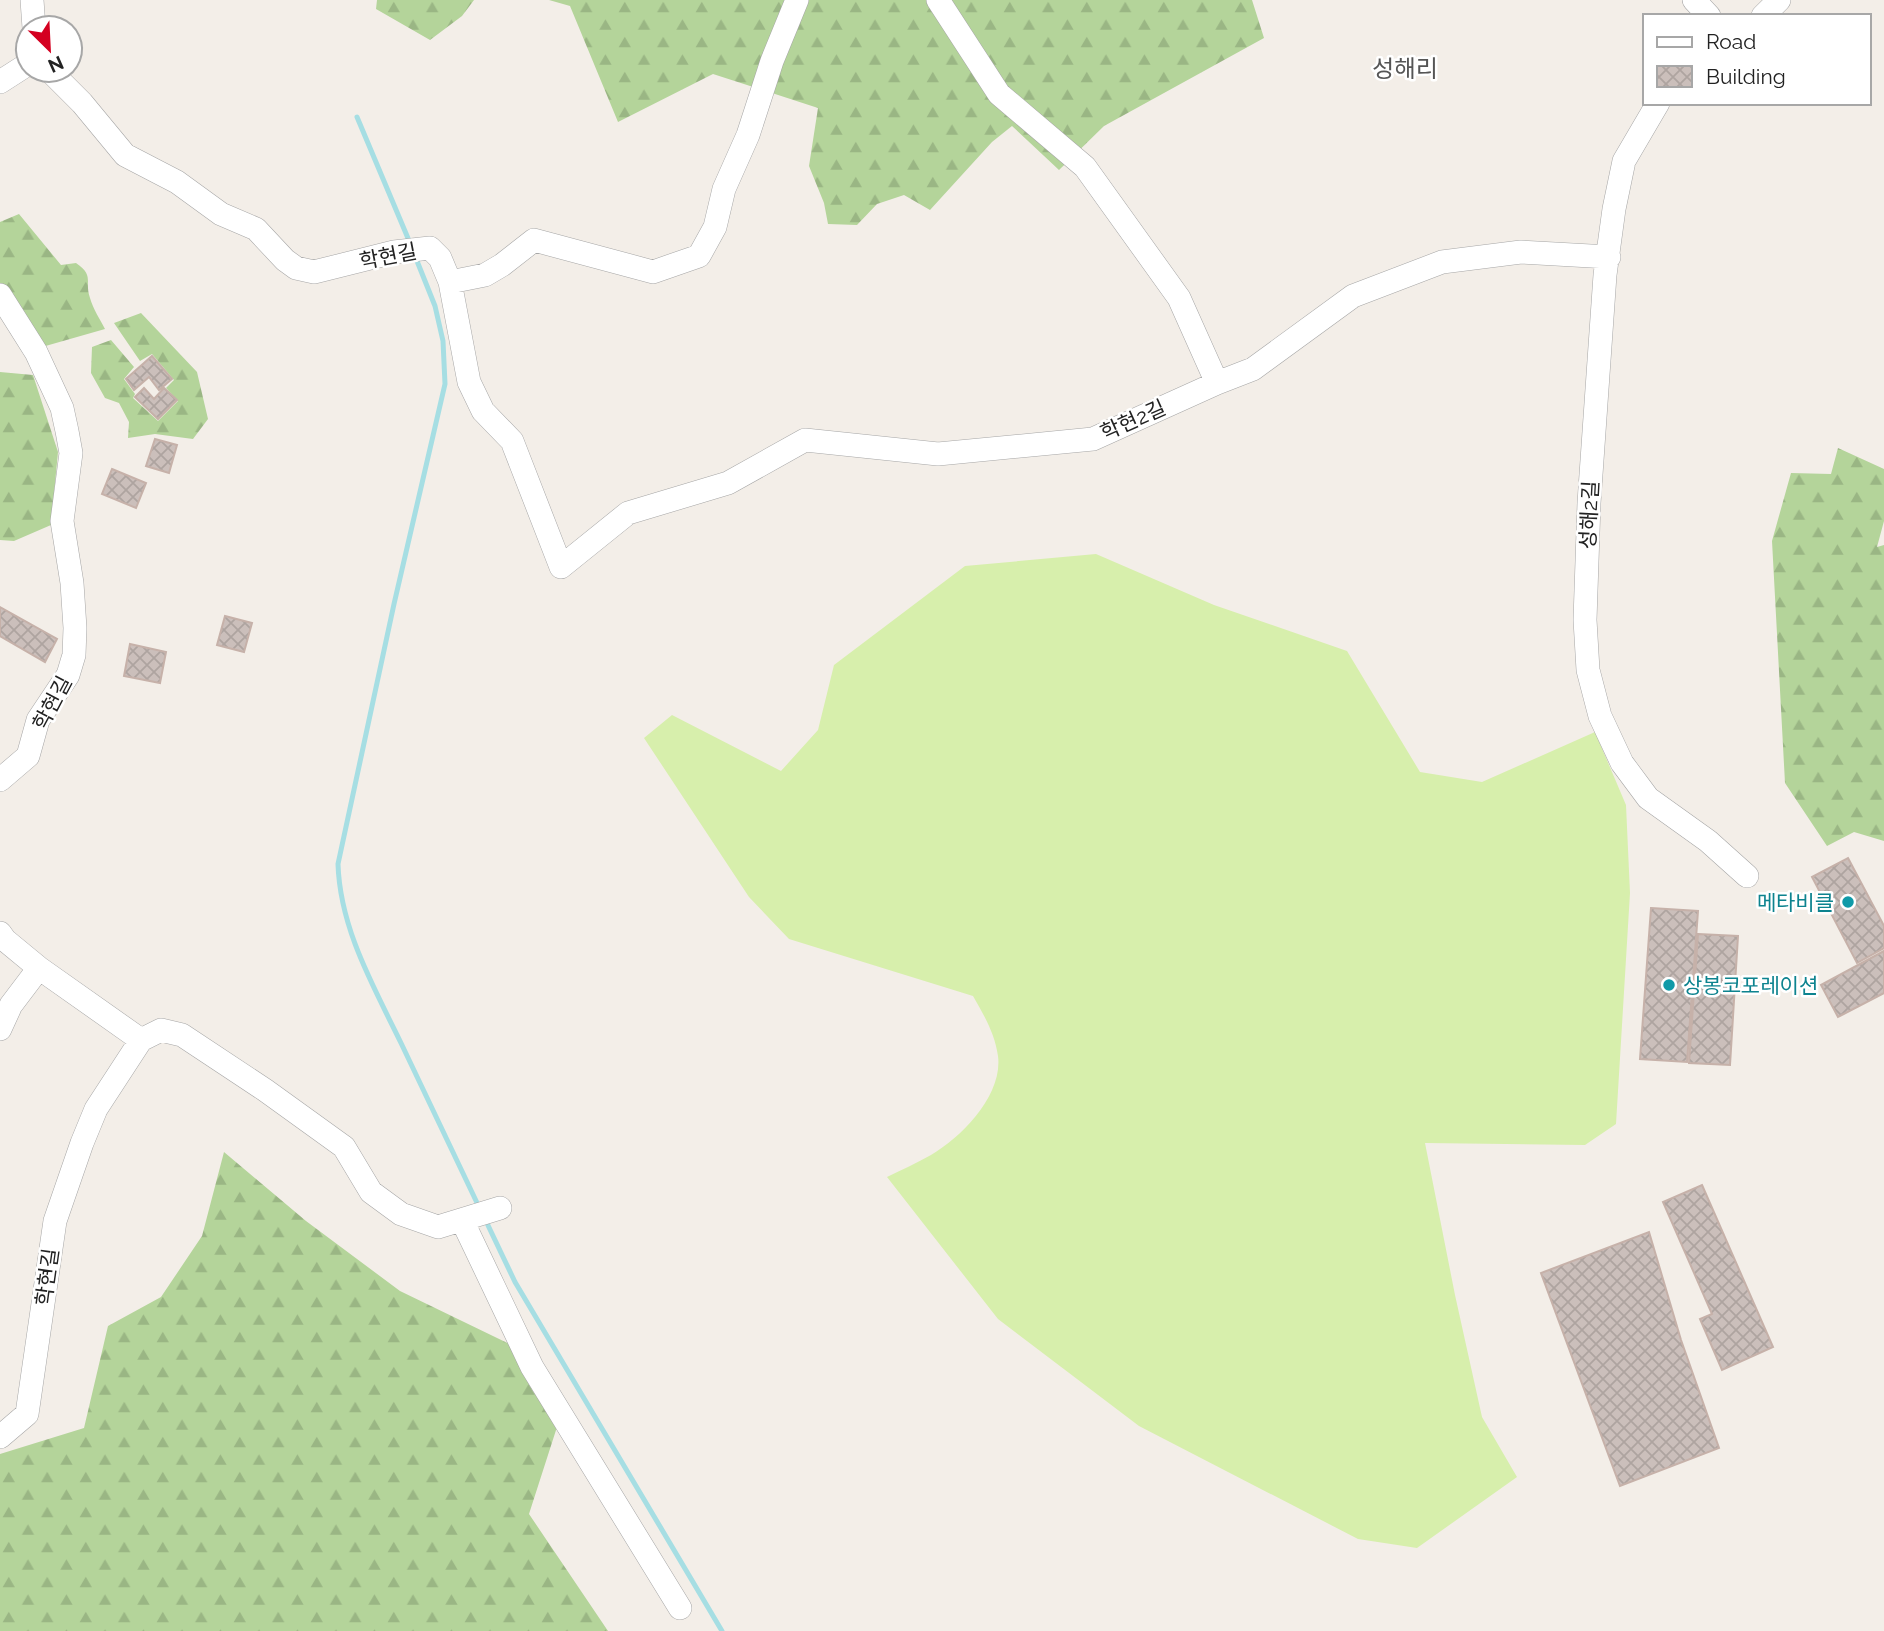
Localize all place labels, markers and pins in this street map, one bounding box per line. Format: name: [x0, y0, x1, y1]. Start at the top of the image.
place label: 메타비클: [1757, 890, 1834, 915]
marker: 메타비클: [1840, 894, 1856, 910]
place label: 상봉코포레이션: [1683, 973, 1818, 998]
marker: 상봉코포레이션: [1661, 977, 1677, 993]

